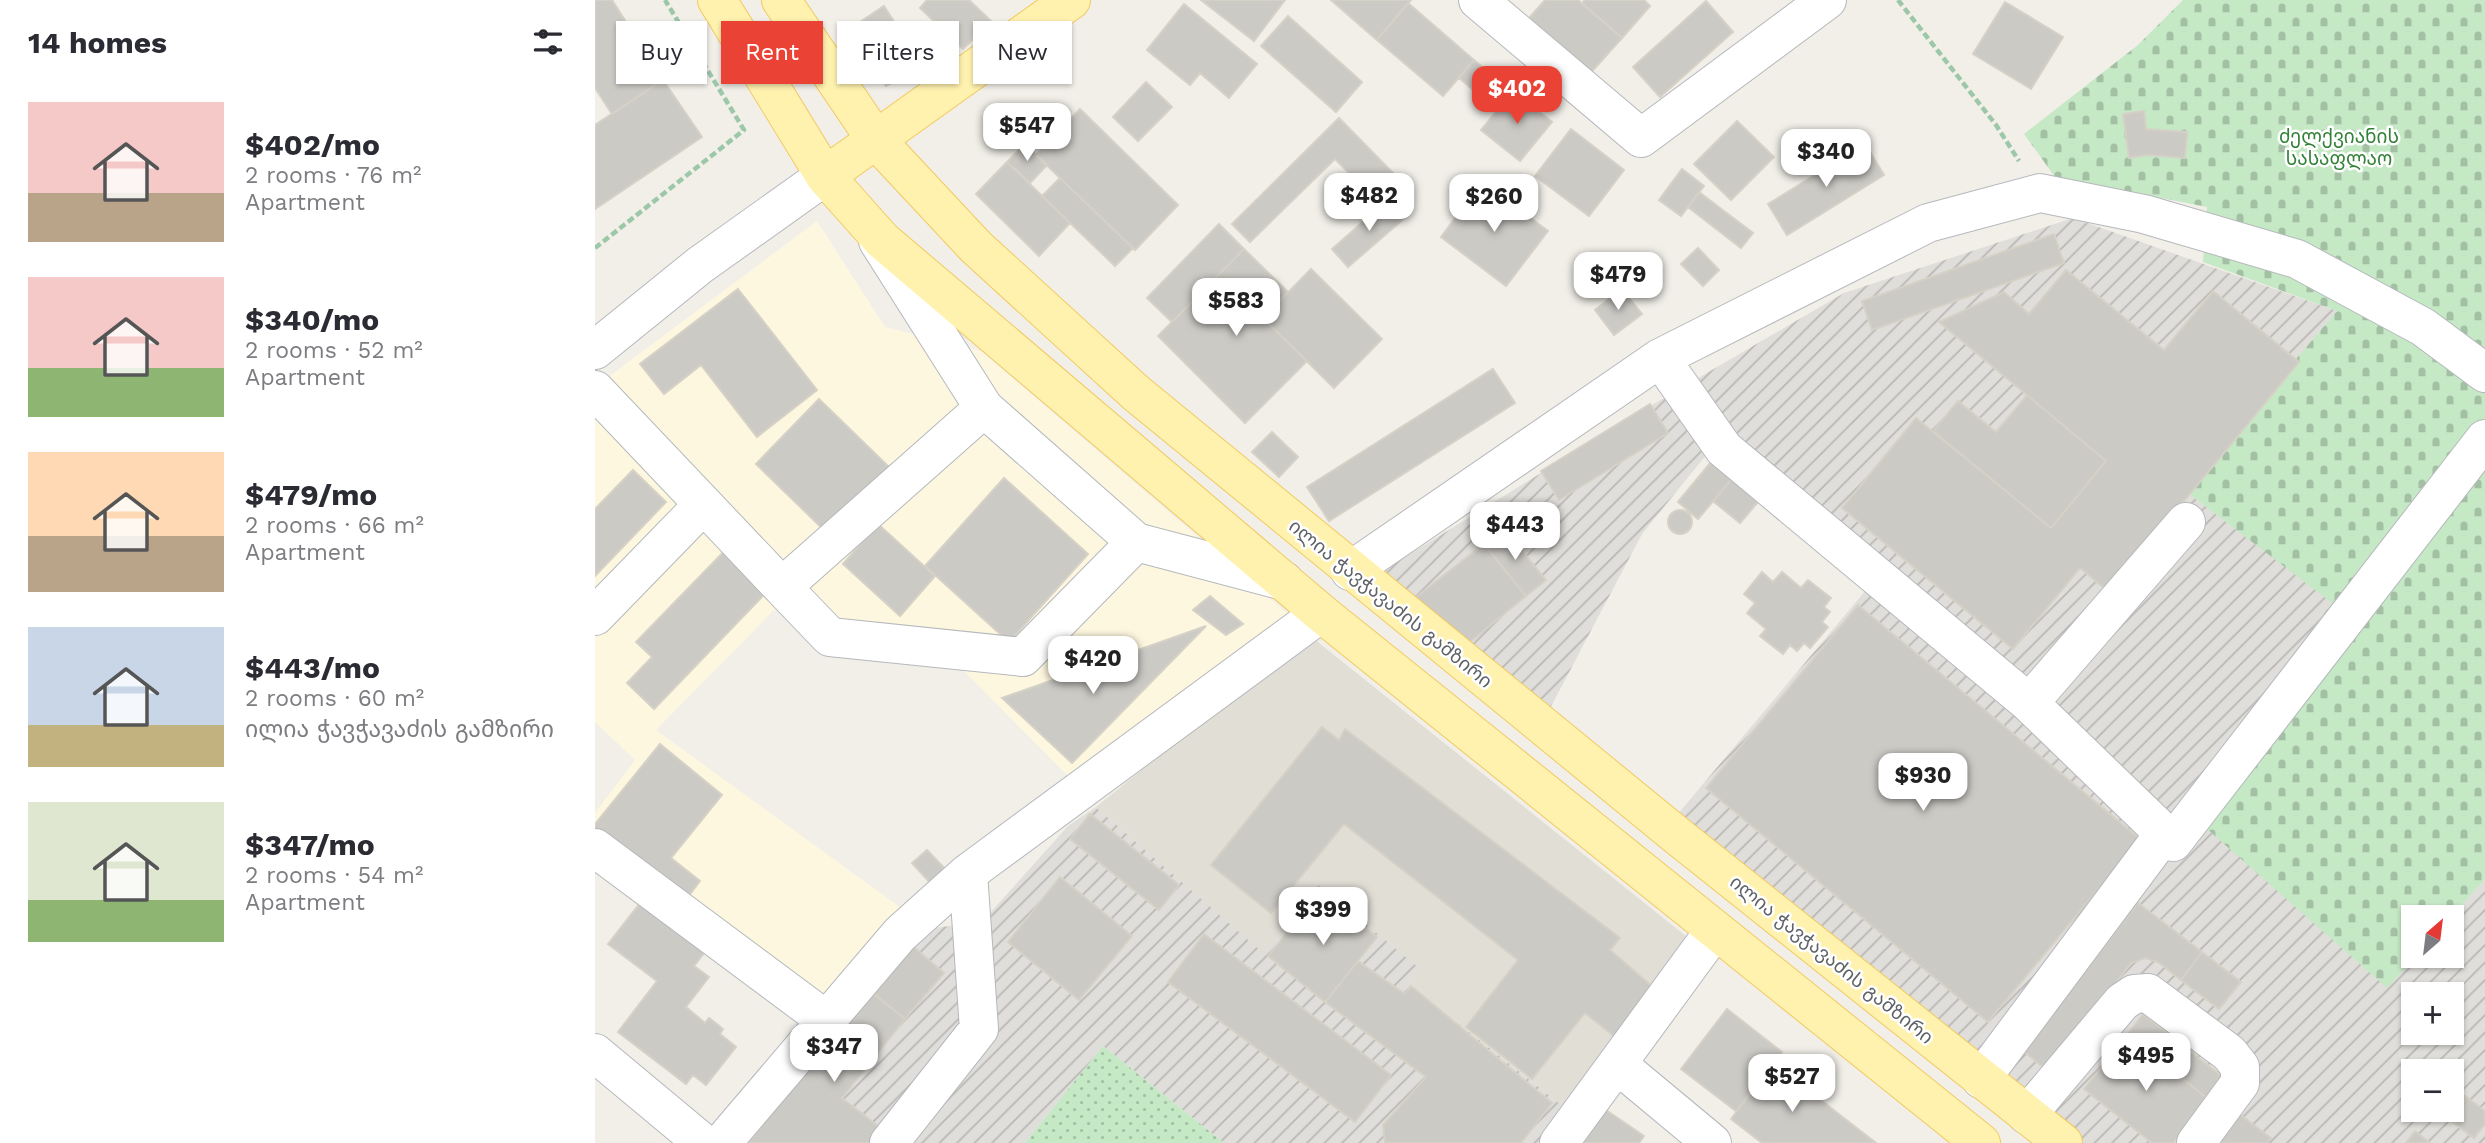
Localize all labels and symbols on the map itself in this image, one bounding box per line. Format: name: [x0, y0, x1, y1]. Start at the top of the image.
pin: $402: [1476, 66, 1558, 126]
pin: $547: [986, 104, 1068, 163]
park label: ძელქვიანის სასაფლაო: [2279, 125, 2399, 171]
pin: $340: [1785, 130, 1867, 189]
pin: $482: [1328, 174, 1410, 233]
pin: $260: [1453, 174, 1535, 234]
pin: $479: [1577, 252, 1659, 312]
pin: $583: [1195, 278, 1277, 338]
pin: $443: [1474, 503, 1556, 562]
street label: ილია ჭავჭავაძის გამზირი: [1284, 514, 1497, 693]
pin: $420: [1052, 636, 1134, 696]
pin: $930: [1882, 754, 1964, 813]
street label: ილია ჭავჭავაძის გამზირი: [1725, 870, 1938, 1049]
pin: $399: [1282, 888, 1364, 947]
north arrow: [2401, 905, 2464, 968]
pin: $347: [793, 1024, 875, 1084]
pin: $495: [2105, 1034, 2187, 1093]
pin: $527: [1751, 1054, 1833, 1114]

